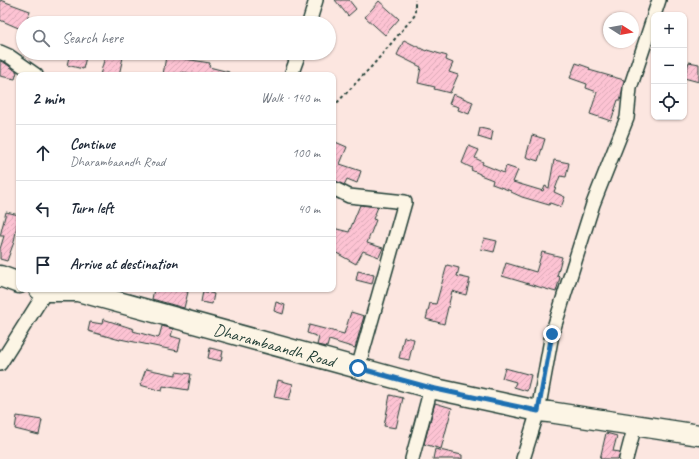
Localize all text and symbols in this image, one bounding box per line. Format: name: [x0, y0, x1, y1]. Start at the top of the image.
north arrow: [603, 12, 639, 48]
map controls: [651, 12, 687, 120]
button: +: [651, 12, 687, 48]
search box: [16, 16, 336, 60]
icon: search: [30, 27, 52, 49]
text: Search here: [62, 29, 123, 48]
button: −: [651, 48, 687, 84]
button: locate: [651, 84, 687, 120]
text: 2 min: [32, 88, 65, 109]
text: Walk · 140 m: [261, 90, 320, 106]
text: Continue: [70, 135, 115, 154]
icon: ahead: [32, 142, 54, 164]
text: 100 m: [292, 145, 320, 161]
text: Dharambaandh Road: [70, 154, 165, 170]
icon: left: [32, 198, 54, 220]
text: Turn left: [70, 199, 113, 218]
text: 40 m: [298, 201, 320, 217]
icon: arrive: [32, 254, 54, 276]
text: Arrive at destination: [70, 255, 177, 274]
street label: Dharambaandh Road: [212, 318, 341, 372]
route end: [543, 325, 561, 343]
route start: [349, 359, 367, 377]

